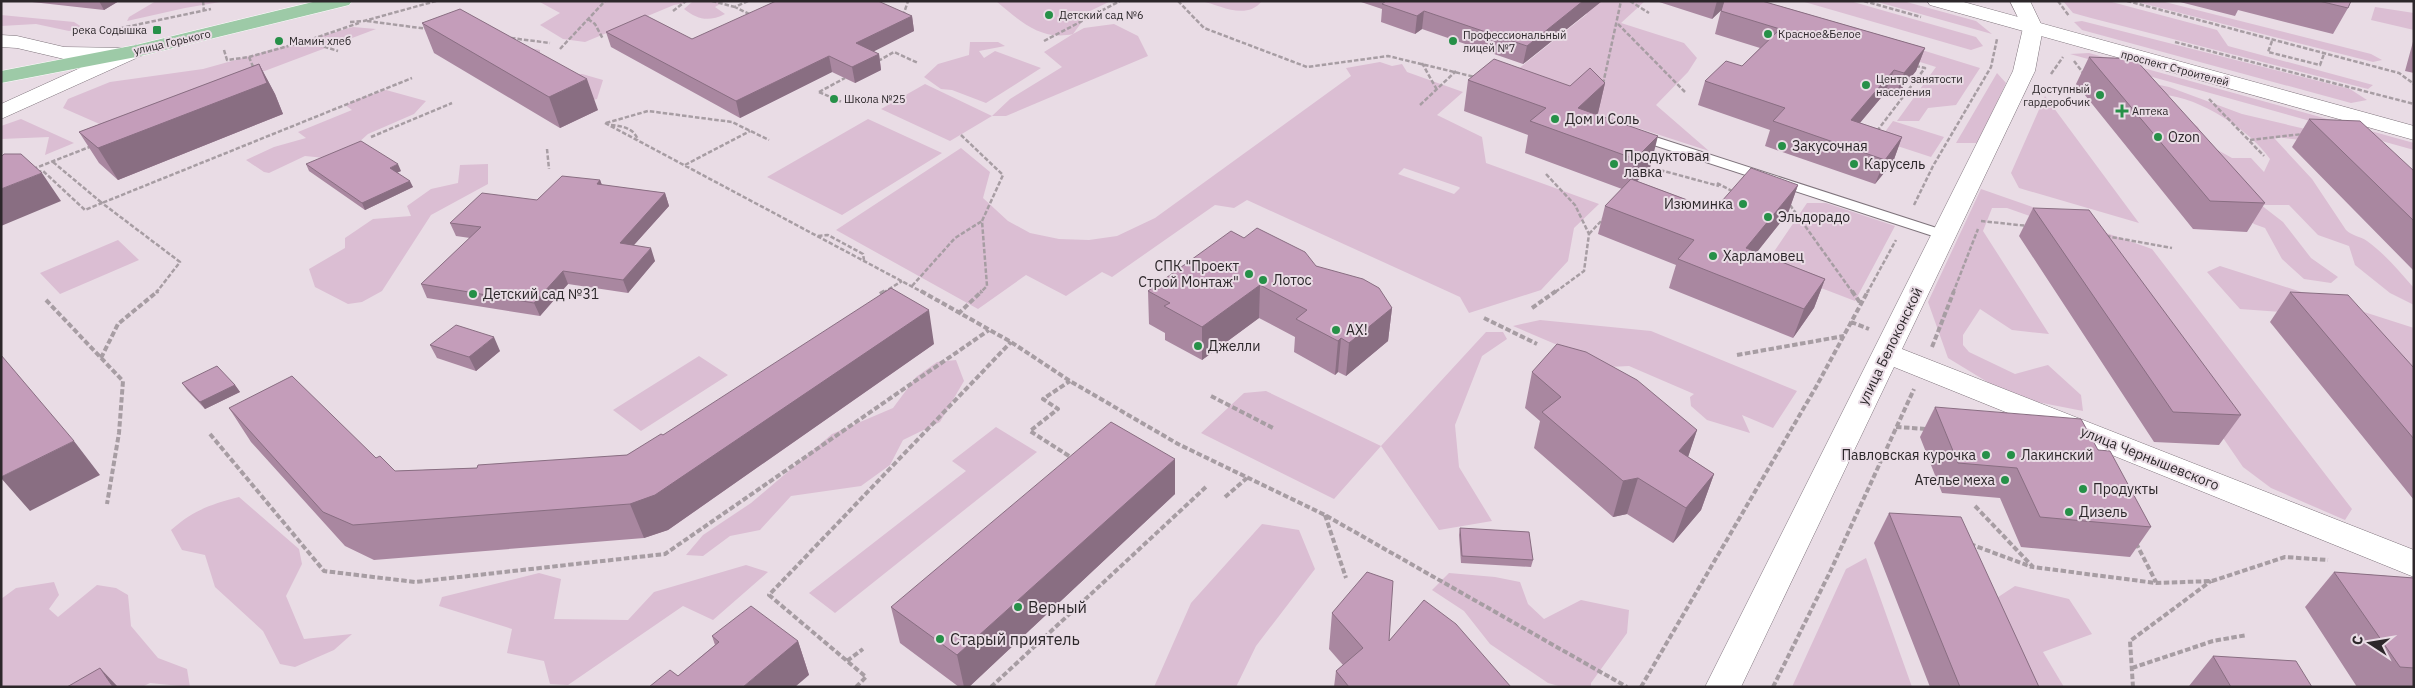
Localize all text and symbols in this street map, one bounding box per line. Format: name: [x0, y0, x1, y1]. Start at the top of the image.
place label: Детский сад №6: [1059, 8, 1144, 22]
marker: Детский сад №6: [1043, 9, 1055, 21]
place label: река Содышка: [72, 23, 147, 37]
marker: река Содышка: [151, 24, 163, 36]
street label: улица Горького: [132, 26, 212, 58]
place label: Красное&Белое: [1778, 27, 1861, 41]
place label: Профессиональный лицей №7: [1463, 28, 1566, 55]
marker: Красное&Белое: [1762, 28, 1774, 40]
place label: Мамин хлеб: [289, 34, 351, 48]
marker: Мамин хлеб: [273, 35, 285, 47]
marker: Профессиональный лицей №7: [1447, 35, 1459, 47]
street label: проспект Строителей: [2119, 47, 2231, 89]
place label: Центр занятости населения: [1876, 72, 1963, 99]
marker: Центр занятости населения: [1860, 79, 1872, 91]
place label: Доступный гардеробчик: [2023, 82, 2090, 109]
marker: Доступный гардеробчик: [2094, 89, 2106, 101]
place label: Школа №25: [844, 92, 906, 106]
marker: Школа №25: [828, 93, 840, 105]
place label: Аптека: [2132, 104, 2168, 118]
marker: Аптека: [2116, 105, 2128, 117]
place label: Дом и Соль: [1565, 110, 1639, 128]
marker: Дом и Соль: [1549, 113, 1561, 125]
place label: Ozon: [2168, 128, 2200, 146]
marker: Ozon: [2152, 131, 2164, 143]
place label: Закусочная: [1792, 137, 1868, 155]
marker: Закусочная: [1776, 140, 1788, 152]
place label: Продуктовая лавка: [1624, 147, 1710, 181]
place label: Карусель: [1864, 155, 1925, 173]
marker: Продуктовая лавка: [1608, 158, 1620, 170]
marker: Карусель: [1848, 158, 1860, 170]
place label: Изюминка: [1664, 195, 1734, 213]
marker: Изюминка: [1737, 198, 1749, 210]
place label: Эльдорадо: [1778, 208, 1850, 226]
marker: Эльдорадо: [1762, 211, 1774, 223]
place label: Харламовец: [1723, 247, 1804, 265]
marker: Харламовец: [1707, 250, 1719, 262]
place label: СПК "Проект Строй Монтаж": [1138, 257, 1239, 291]
marker: СПК "Проект Строй Монтаж": [1243, 268, 1255, 280]
place label: Лотос: [1273, 271, 1312, 289]
marker: Лотос: [1257, 274, 1269, 286]
street label: улица Белоконской: [1854, 284, 1926, 408]
place label: Детский сад №31: [483, 285, 599, 303]
marker: Детский сад №31: [467, 288, 479, 300]
place label: АХ!: [1346, 321, 1368, 339]
marker: АХ!: [1330, 324, 1342, 336]
place label: Джелли: [1208, 337, 1260, 355]
marker: Джелли: [1192, 340, 1204, 352]
street label: улица Чернышевского: [2078, 422, 2222, 494]
place label: Павловская курочка: [1841, 446, 1977, 464]
place label: Лакинский: [2021, 446, 2093, 464]
marker: Павловская курочка: [1980, 449, 1992, 461]
marker: Лакинский: [2005, 449, 2017, 461]
place label: Ателье меха: [1915, 471, 1996, 489]
marker: Ателье меха: [1999, 474, 2011, 486]
place label: Продукты: [2093, 480, 2158, 498]
marker: Продукты: [2077, 483, 2089, 495]
place label: Дизель: [2079, 503, 2127, 521]
marker: Дизель: [2063, 506, 2075, 518]
place label: Верный: [1028, 597, 1087, 617]
marker: Верный: [1012, 601, 1024, 613]
north arrow: [2345, 618, 2395, 668]
place label: Старый приятель: [950, 629, 1080, 649]
marker: Старый приятель: [934, 633, 946, 645]
text: С: [2348, 634, 2367, 647]

